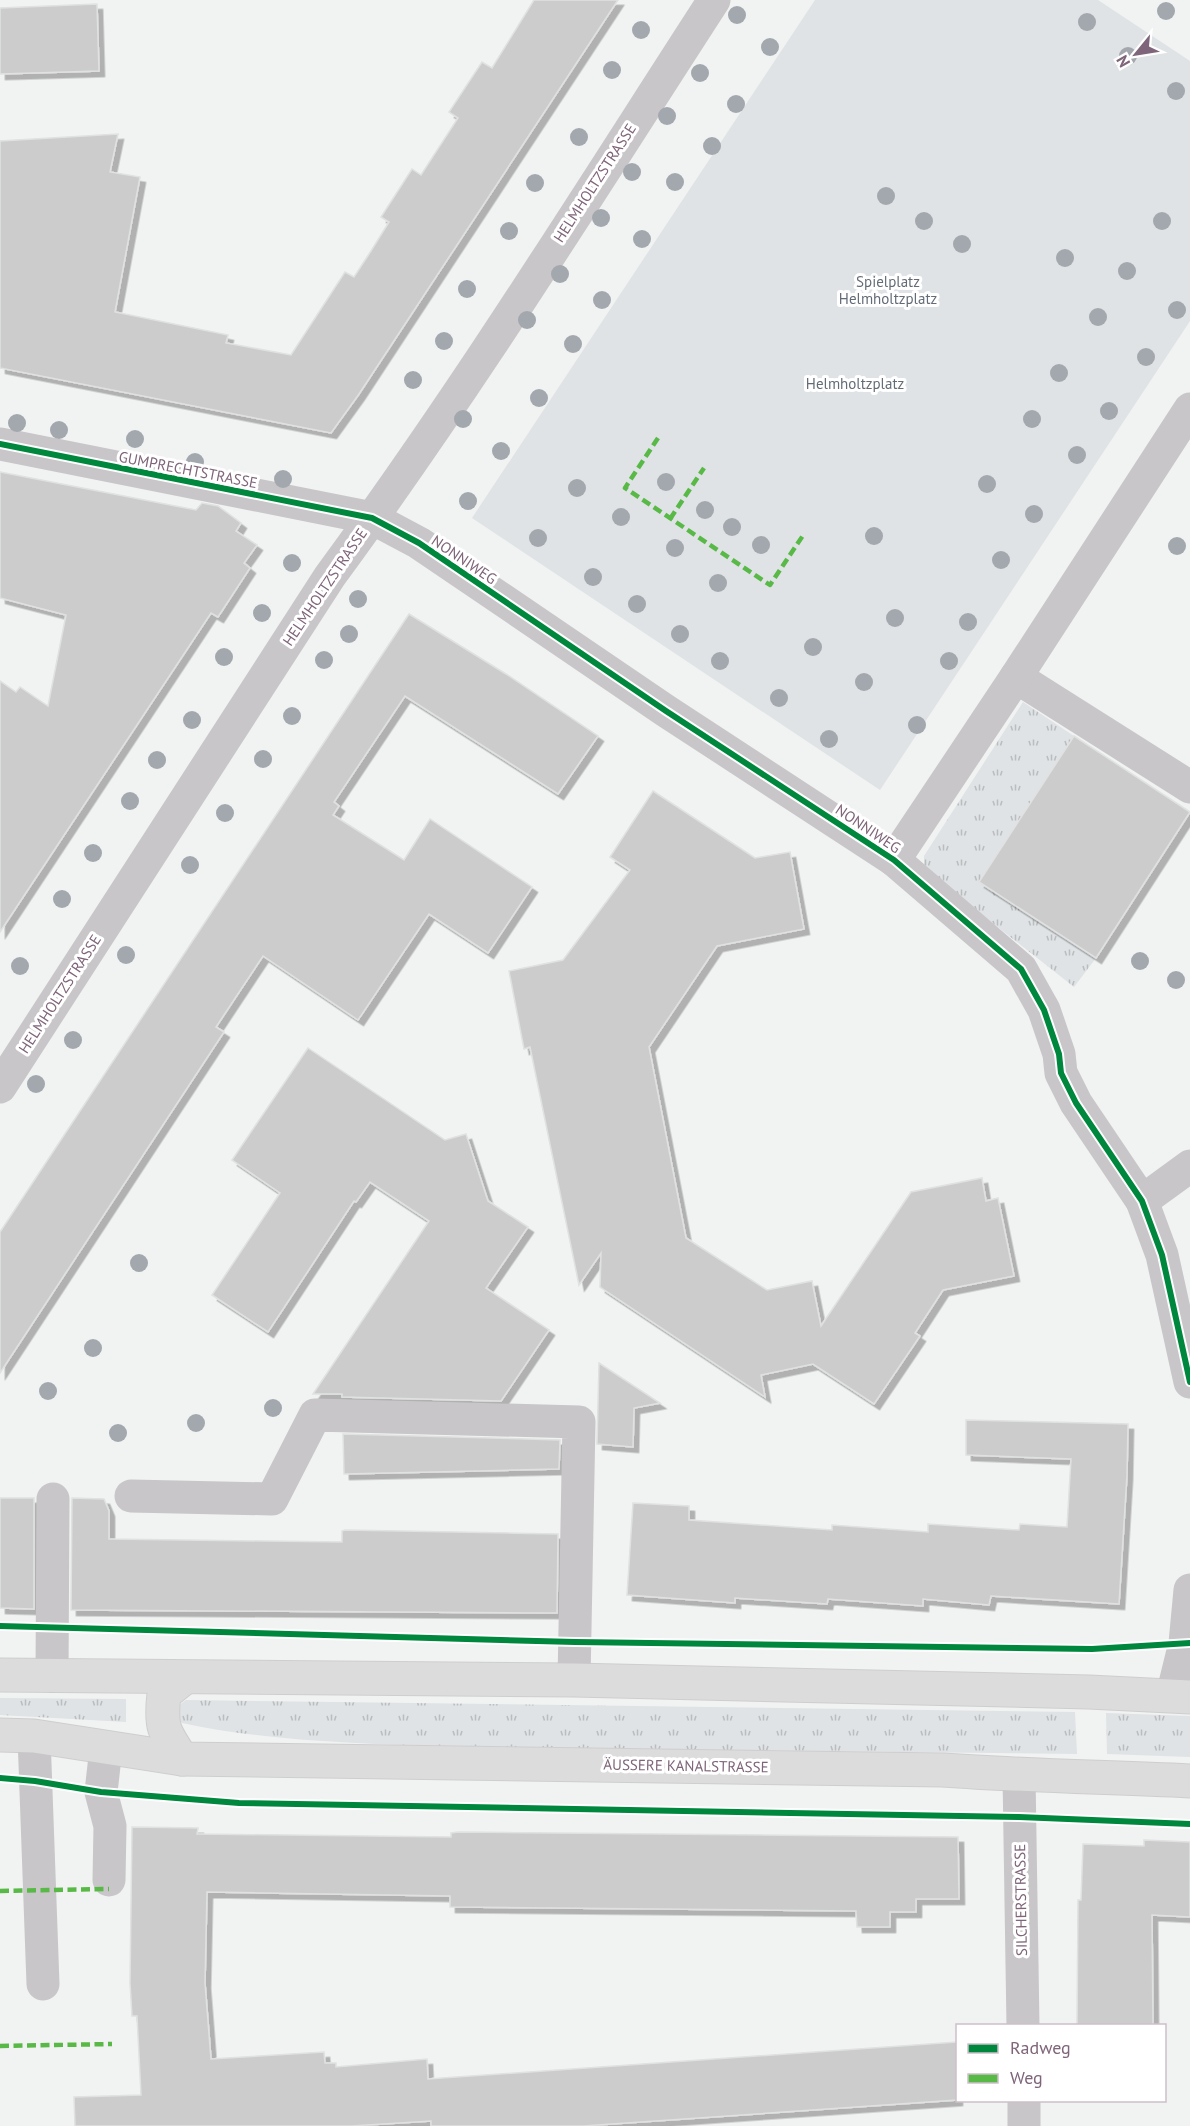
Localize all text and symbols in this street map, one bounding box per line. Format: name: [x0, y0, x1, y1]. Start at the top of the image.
north arrow: [1106, 24, 1166, 84]
text: N: [1112, 52, 1134, 71]
street label: HELMHOLTZSTRASSE: [549, 120, 640, 246]
park label: Spielplatz Helmholtzplatz: [839, 272, 937, 308]
park label: Helmholtzplatz: [806, 374, 904, 393]
street label: GUMPRECHTSTRASSE: [117, 447, 259, 492]
street label: HELMHOLTZSTRASSE: [278, 524, 371, 649]
street label: NONNIWEG: [428, 531, 500, 588]
street label: NONNIWEG: [832, 800, 904, 857]
street label: HELMHOLTZSTRASSE: [14, 931, 105, 1057]
street label: ÄUSSERE KANALSTRASSE: [603, 1755, 769, 1776]
street label: SILCHERSTRASSE: [1010, 1844, 1031, 1956]
legend: [956, 2024, 1166, 2102]
text: Radweg: [1010, 2036, 1071, 2059]
text: Weg: [1010, 2066, 1043, 2089]

